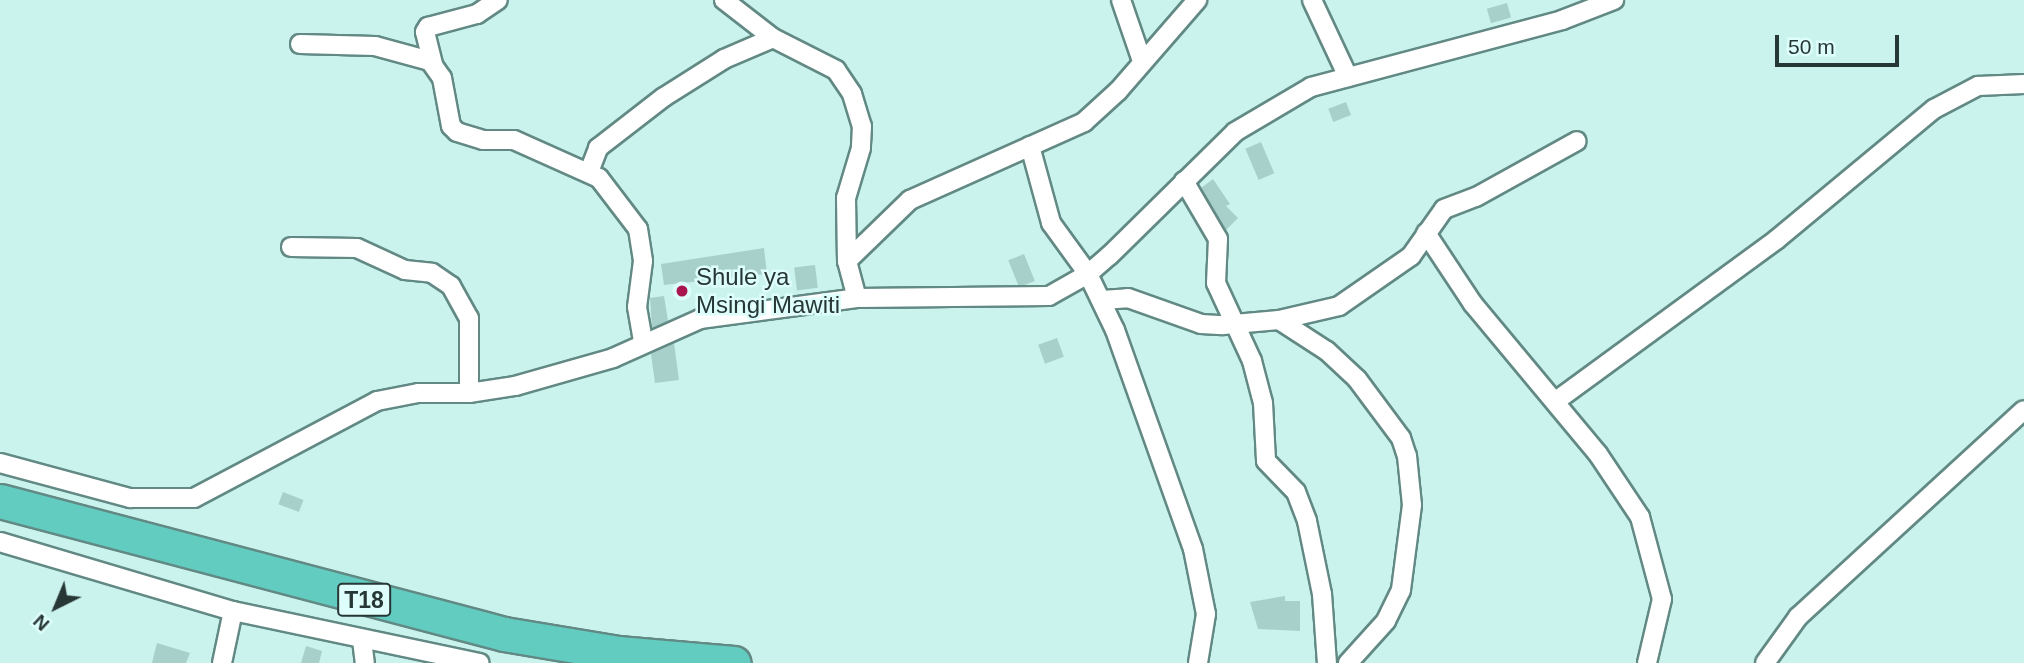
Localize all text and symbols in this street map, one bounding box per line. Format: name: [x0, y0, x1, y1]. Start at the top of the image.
scale bar: [1779, 21, 1903, 65]
text: 50 m: [1788, 35, 1835, 58]
place label: Shule ya Msingi Mawiti: [696, 263, 840, 319]
marker: Shule ya Msingi Mawiti: [674, 283, 690, 299]
north arrow: [21, 572, 91, 642]
road number: T18: [336, 580, 392, 620]
text: N: [29, 610, 54, 635]

